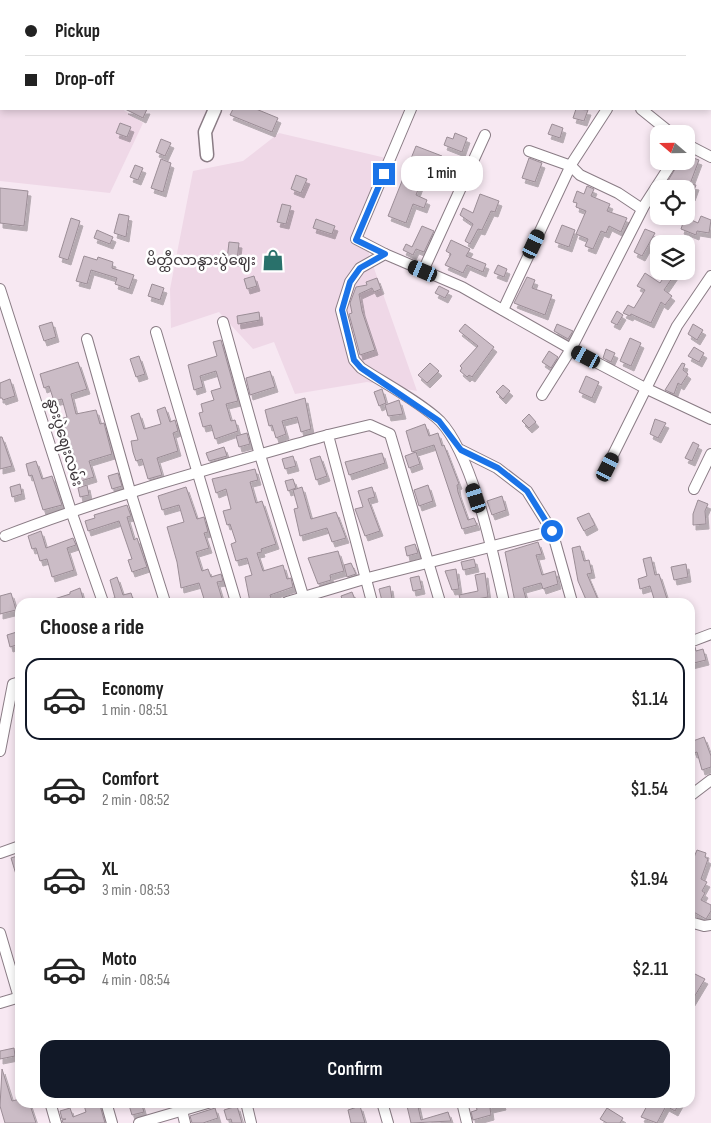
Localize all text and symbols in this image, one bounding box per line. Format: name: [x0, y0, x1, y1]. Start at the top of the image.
text: Pickup: [55, 20, 100, 43]
text: Drop-off: [55, 68, 115, 91]
north arrow: [650, 125, 695, 170]
map controls: [650, 125, 695, 280]
callout: 1 min: [402, 156, 484, 192]
route end: [373, 163, 395, 185]
text: 1 min: [427, 164, 457, 183]
button: locate: [650, 180, 695, 225]
car: [520, 227, 547, 261]
button: layers: [650, 235, 695, 280]
shop icon: မိတ္ထီလာနွားပွဲဈေး: [260, 247, 286, 273]
place label: မိတ္ထီလာနွားပွဲဈေး: [146, 250, 256, 272]
car: [406, 258, 439, 284]
car: [569, 343, 602, 371]
street label: နွားပွဲဈေးလမ်း: [40, 395, 88, 489]
car: [594, 450, 621, 484]
car: [464, 481, 487, 515]
route start: [541, 520, 563, 542]
text: Choose a ride: [40, 614, 144, 641]
icon: car: [42, 677, 87, 722]
text: Economy: [102, 678, 164, 701]
text: $1.14: [631, 688, 668, 711]
text: 1 min · 08:51: [102, 701, 168, 720]
icon: car: [42, 767, 87, 812]
text: Comfort: [102, 768, 159, 791]
text: $1.54: [630, 778, 668, 801]
text: 2 min · 08:52: [102, 791, 170, 810]
icon: car: [42, 857, 87, 902]
text: XL: [102, 858, 118, 881]
text: $1.94: [630, 868, 668, 891]
text: 3 min · 08:53: [102, 881, 170, 900]
icon: car: [42, 947, 87, 992]
text: Moto: [102, 948, 137, 971]
text: $2.11: [632, 958, 668, 981]
text: 4 min · 08:54: [102, 971, 170, 990]
button: Confirm: [40, 1040, 670, 1098]

